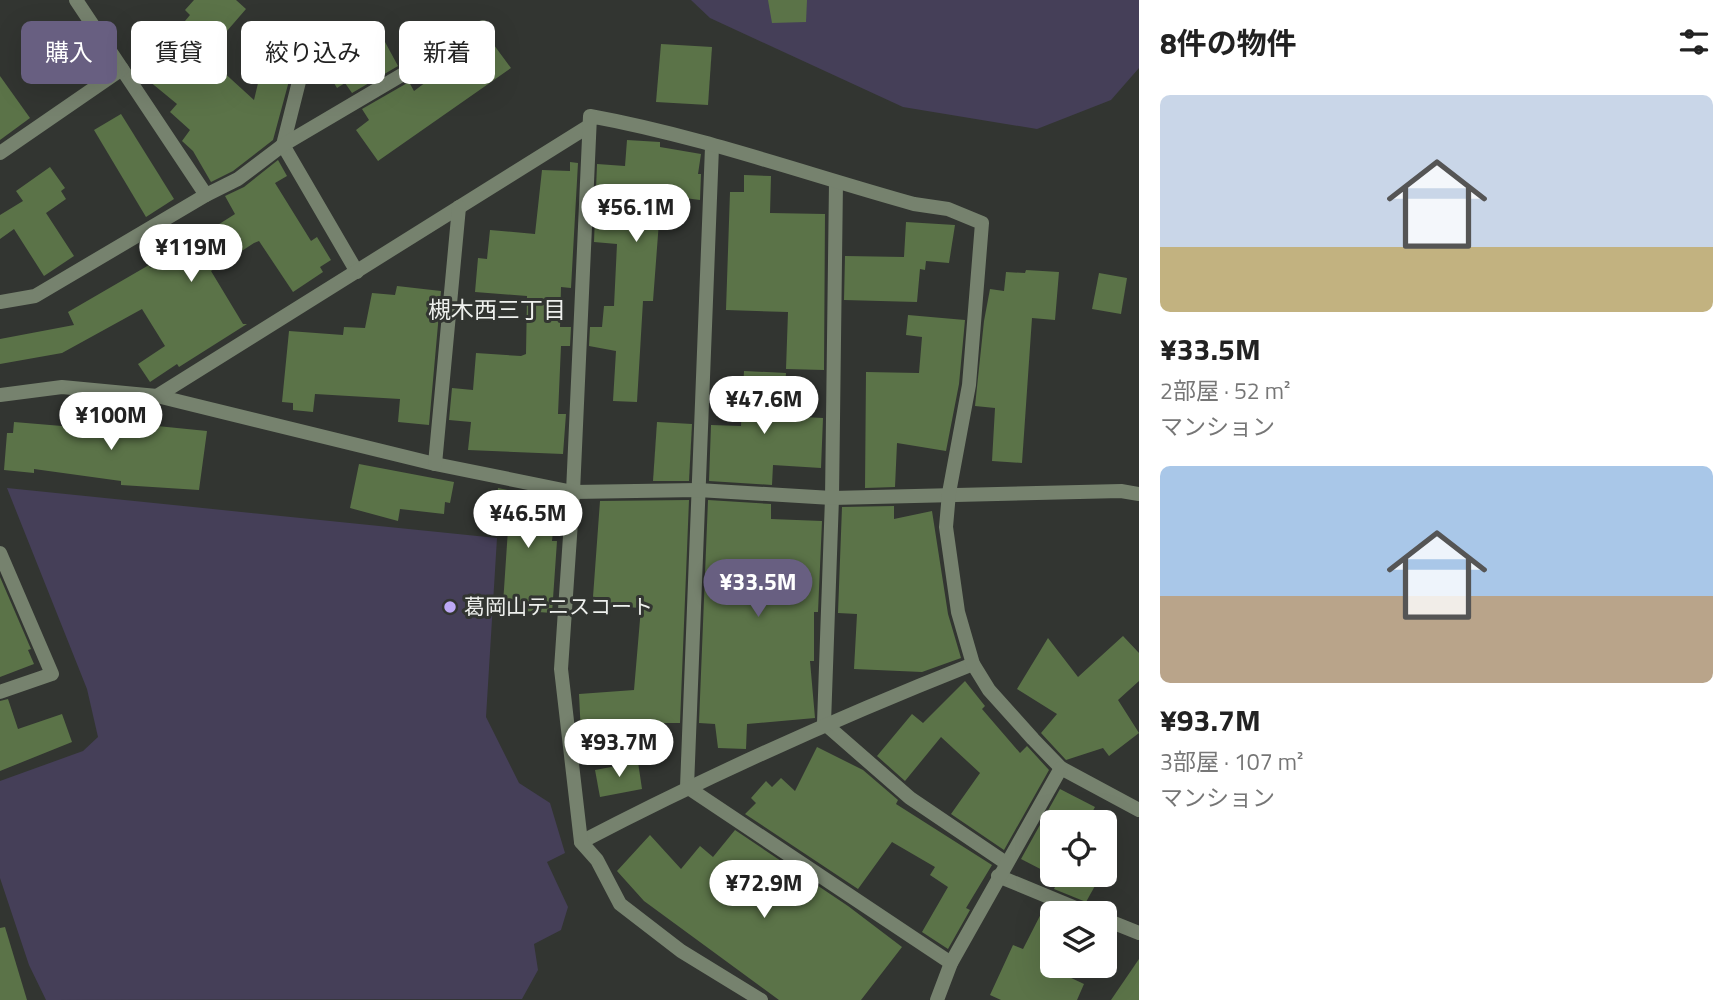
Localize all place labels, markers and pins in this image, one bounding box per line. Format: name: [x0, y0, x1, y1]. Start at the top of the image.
pin: ¥56.1M: [579, 184, 693, 244]
pin: ¥119M: [142, 224, 240, 284]
pin: ¥47.6M: [707, 376, 821, 436]
pin: ¥100M: [62, 392, 160, 452]
pin: ¥46.5M: [471, 490, 585, 550]
pin: ¥33.5M: [701, 560, 815, 619]
place label: 葛岡山テニスコート: [464, 590, 653, 622]
marker: 葛岡山テニスコート: [442, 599, 458, 615]
pin: ¥93.7M: [562, 720, 676, 779]
pin: ¥72.9M: [707, 860, 821, 920]

